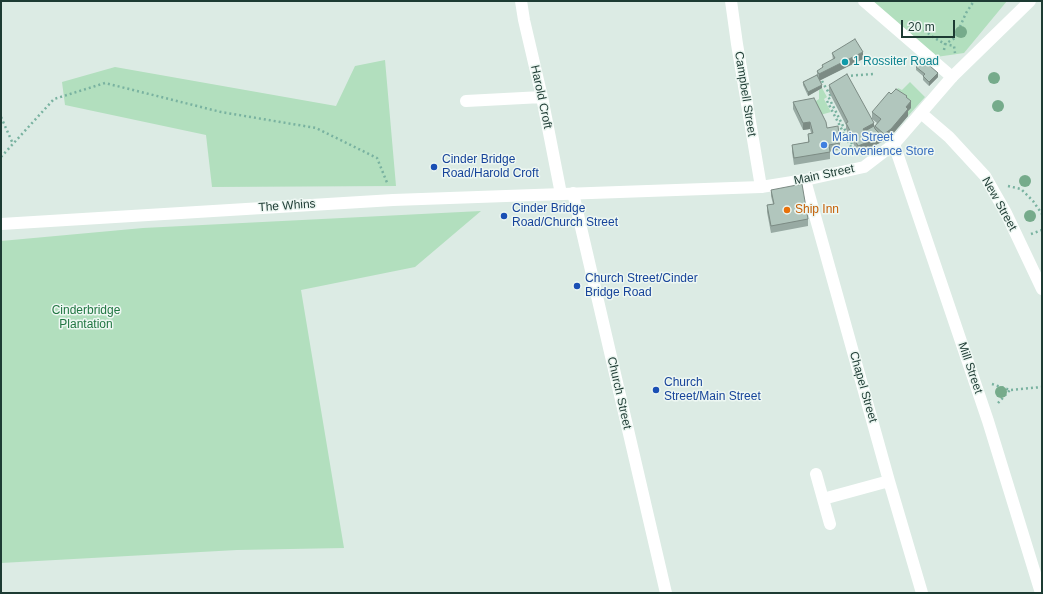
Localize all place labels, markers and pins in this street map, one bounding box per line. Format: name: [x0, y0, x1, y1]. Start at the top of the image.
place label: 1 Rossiter Road: [853, 55, 939, 69]
marker: 1 Rossiter Road: [840, 57, 850, 67]
place label: Main Street Convenience Store: [832, 131, 934, 159]
marker: Main Street Convenience Store: [819, 140, 829, 150]
place label: Cinder Bridge Road/Harold Croft: [442, 153, 539, 181]
marker: Cinder Bridge Road/Harold Croft: [429, 162, 439, 172]
place label: Cinder Bridge Road/Church Street: [512, 202, 618, 230]
place label: Ship Inn: [795, 203, 839, 217]
marker: Ship Inn: [782, 205, 792, 215]
marker: Cinder Bridge Road/Church Street: [499, 211, 509, 221]
place label: Church Street/Cinder Bridge Road: [585, 272, 698, 300]
marker: Church Street/Cinder Bridge Road: [572, 281, 582, 291]
place label: Church Street/Main Street: [664, 376, 761, 404]
marker: Church Street/Main Street: [651, 385, 661, 395]

